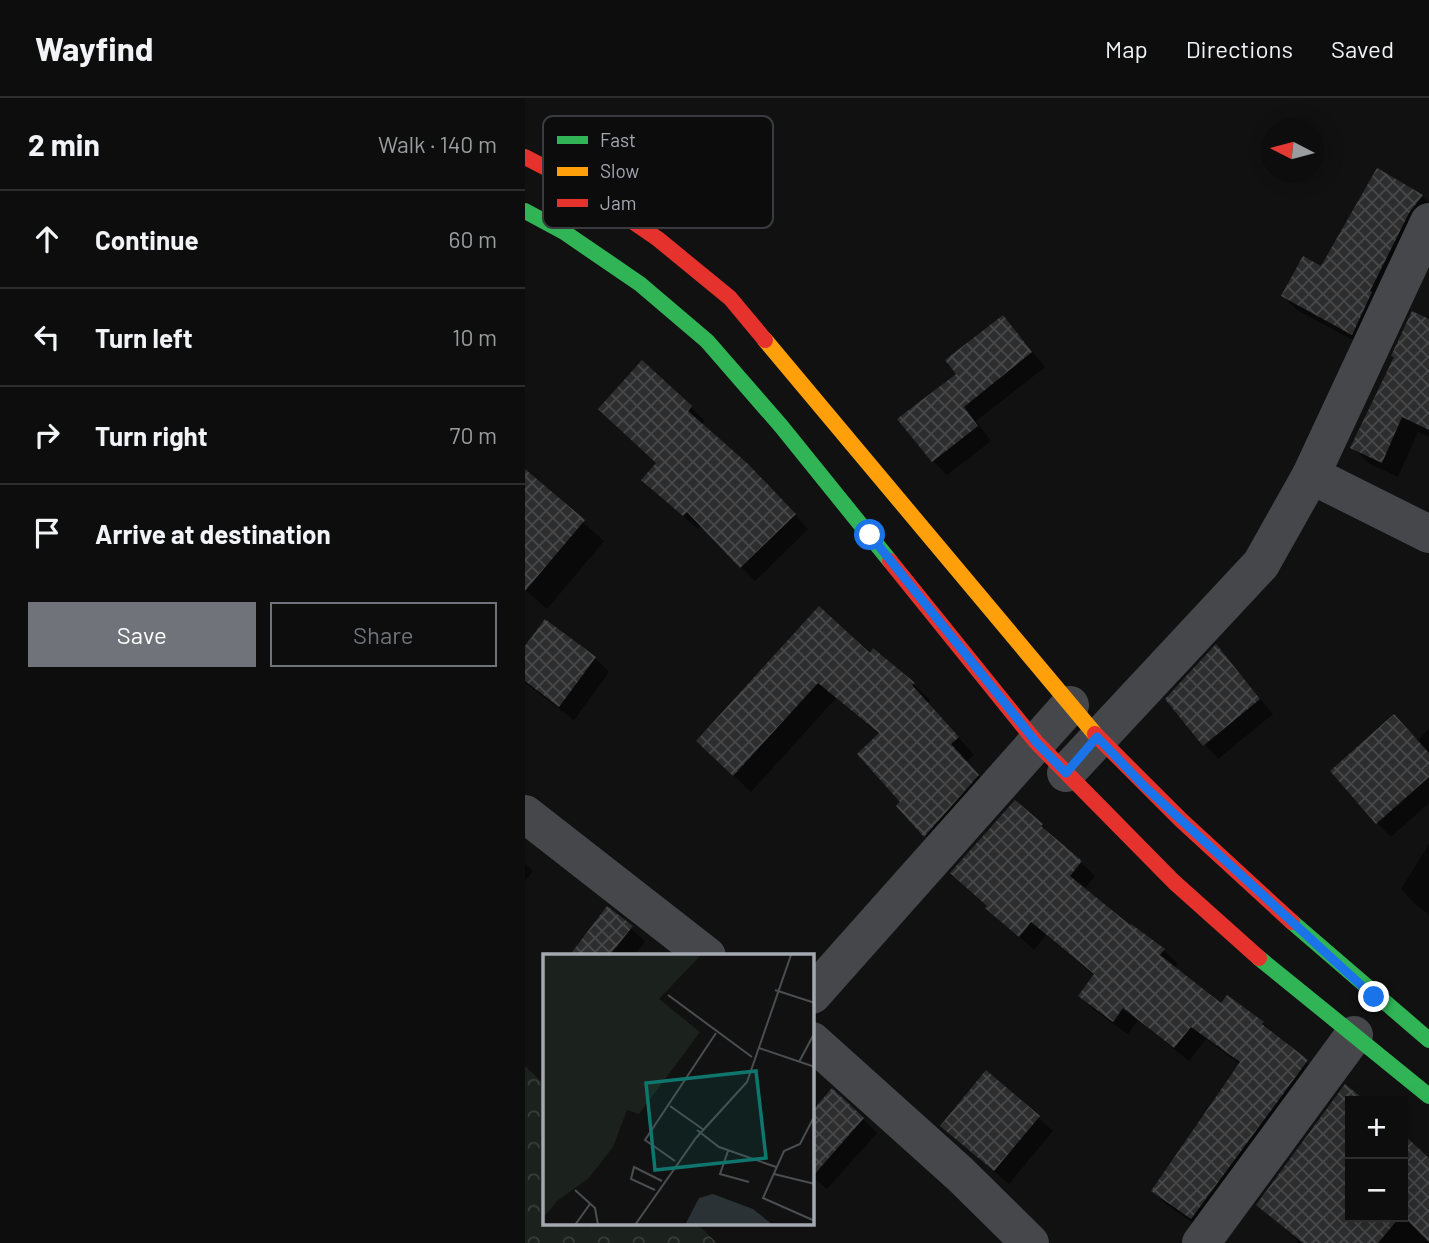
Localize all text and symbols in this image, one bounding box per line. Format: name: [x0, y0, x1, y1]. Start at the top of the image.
text: Wayfind: [35, 28, 153, 68]
text: Map: [1105, 34, 1148, 63]
text: Directions: [1186, 34, 1293, 63]
text: Saved: [1331, 34, 1394, 63]
legend: [543, 116, 773, 228]
north arrow: [1261, 119, 1324, 182]
text: 2 min: [28, 126, 100, 162]
text: Fast: [600, 128, 636, 151]
text: Walk · 140 m: [378, 130, 497, 158]
text: Slow: [600, 159, 639, 182]
text: Jam: [600, 191, 636, 214]
icon: ahead: [28, 220, 66, 258]
text: Continue: [95, 224, 199, 255]
text: 60 m: [449, 225, 497, 253]
icon: left: [28, 318, 66, 356]
text: Turn left: [95, 322, 193, 353]
text: 10 m: [452, 323, 497, 351]
icon: right: [28, 416, 66, 454]
text: Turn right: [95, 420, 208, 451]
text: 70 m: [450, 421, 497, 449]
icon: arrive: [28, 514, 66, 552]
text: Arrive at destination: [95, 518, 331, 549]
route start: [854, 519, 885, 550]
button: Save: [28, 602, 256, 667]
button: Share: [270, 602, 497, 667]
inset map: [543, 954, 814, 1226]
route end: [1358, 981, 1389, 1012]
map controls: [1345, 1096, 1408, 1222]
button: +: [1345, 1096, 1408, 1159]
button: −: [1345, 1159, 1408, 1222]

